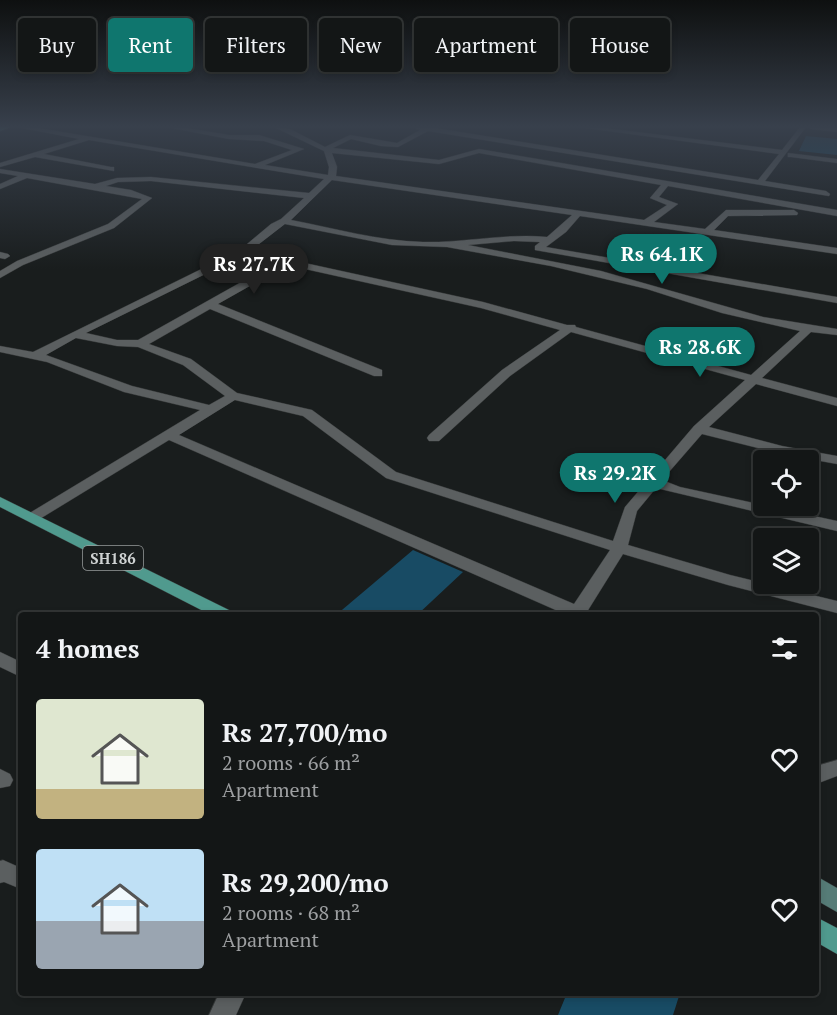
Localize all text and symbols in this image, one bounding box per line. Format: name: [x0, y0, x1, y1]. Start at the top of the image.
chip: Buy: [18, 18, 96, 72]
chip: Rent: [108, 18, 193, 72]
chip: Filters: [205, 18, 307, 72]
chip: New: [319, 18, 402, 72]
chip: Apartment: [414, 18, 558, 72]
chip: House: [570, 18, 670, 72]
pin: Rs 64.1K: [600, 234, 724, 285]
text: Rs 64.1K: [621, 240, 703, 267]
pin: Rs 27.7K: [192, 244, 316, 295]
text: Rs 27.7K: [213, 250, 295, 277]
pin: Rs 28.6K: [638, 327, 762, 378]
text: Rs 28.6K: [659, 333, 741, 360]
map controls: [753, 450, 819, 594]
button: locate: [753, 450, 819, 516]
pin: Rs 29.2K: [553, 453, 677, 504]
text: Rs 29.2K: [574, 459, 656, 486]
button: layers: [753, 528, 819, 594]
road number: SH186: [83, 546, 143, 570]
text: 4 homes: [36, 631, 140, 665]
icon: filters: [768, 632, 801, 665]
text: Rs 27,700/mo: [222, 715, 387, 749]
icon: home: [84, 723, 156, 795]
icon: heart: [768, 743, 801, 776]
text: 2 rooms · 66 m²: [222, 749, 360, 776]
text: Apartment: [222, 776, 319, 803]
text: Rs 29,200/mo: [222, 865, 389, 899]
icon: home: [84, 873, 156, 945]
icon: heart: [768, 893, 801, 926]
text: 2 rooms · 68 m²: [222, 899, 360, 926]
text: Apartment: [222, 926, 319, 953]

